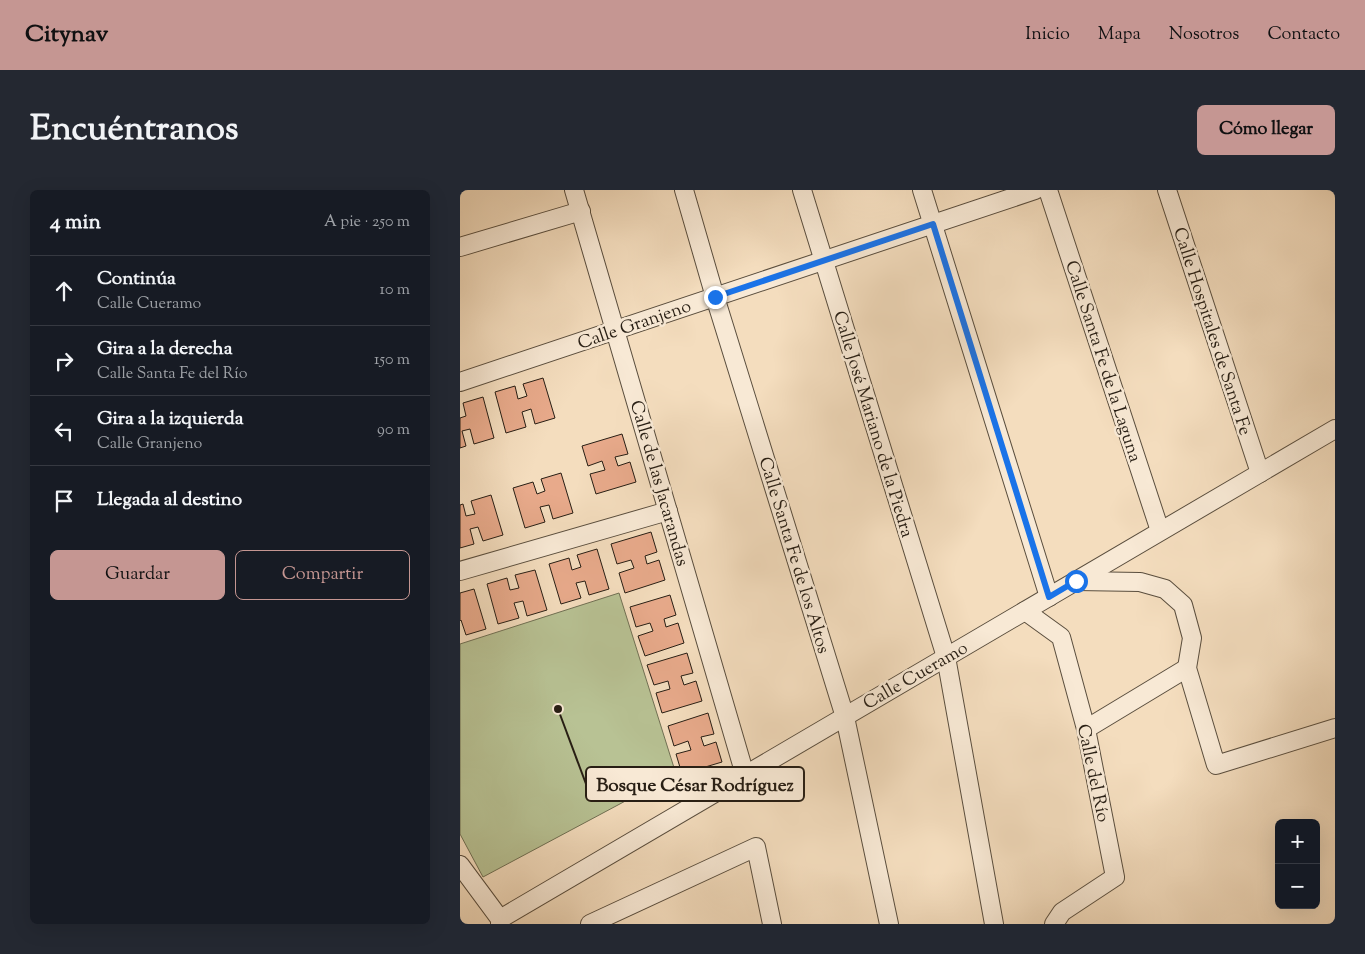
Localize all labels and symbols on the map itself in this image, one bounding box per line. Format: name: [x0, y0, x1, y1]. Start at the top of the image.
street label: Calle Hospitales de Santa Fe: [1165, 224, 1257, 439]
street label: Calle Santa Fe de la Laguna: [1057, 257, 1147, 466]
route end: [704, 286, 727, 309]
street label: Calle Granjeno: [574, 294, 695, 357]
street label: Calle José Mariano de la Piedra: [825, 308, 919, 541]
street label: Calle de las Jacarandas: [622, 398, 694, 570]
street label: Calle Santa Fe de los Altos: [751, 454, 835, 657]
route start: [1065, 570, 1088, 593]
street label: Calle Cueramo: [859, 636, 973, 717]
street label: Calle del Río: [1069, 722, 1115, 825]
callout: Bosque César Rodríguez: [586, 767, 804, 801]
text: Bosque César Rodríguez: [596, 773, 794, 800]

